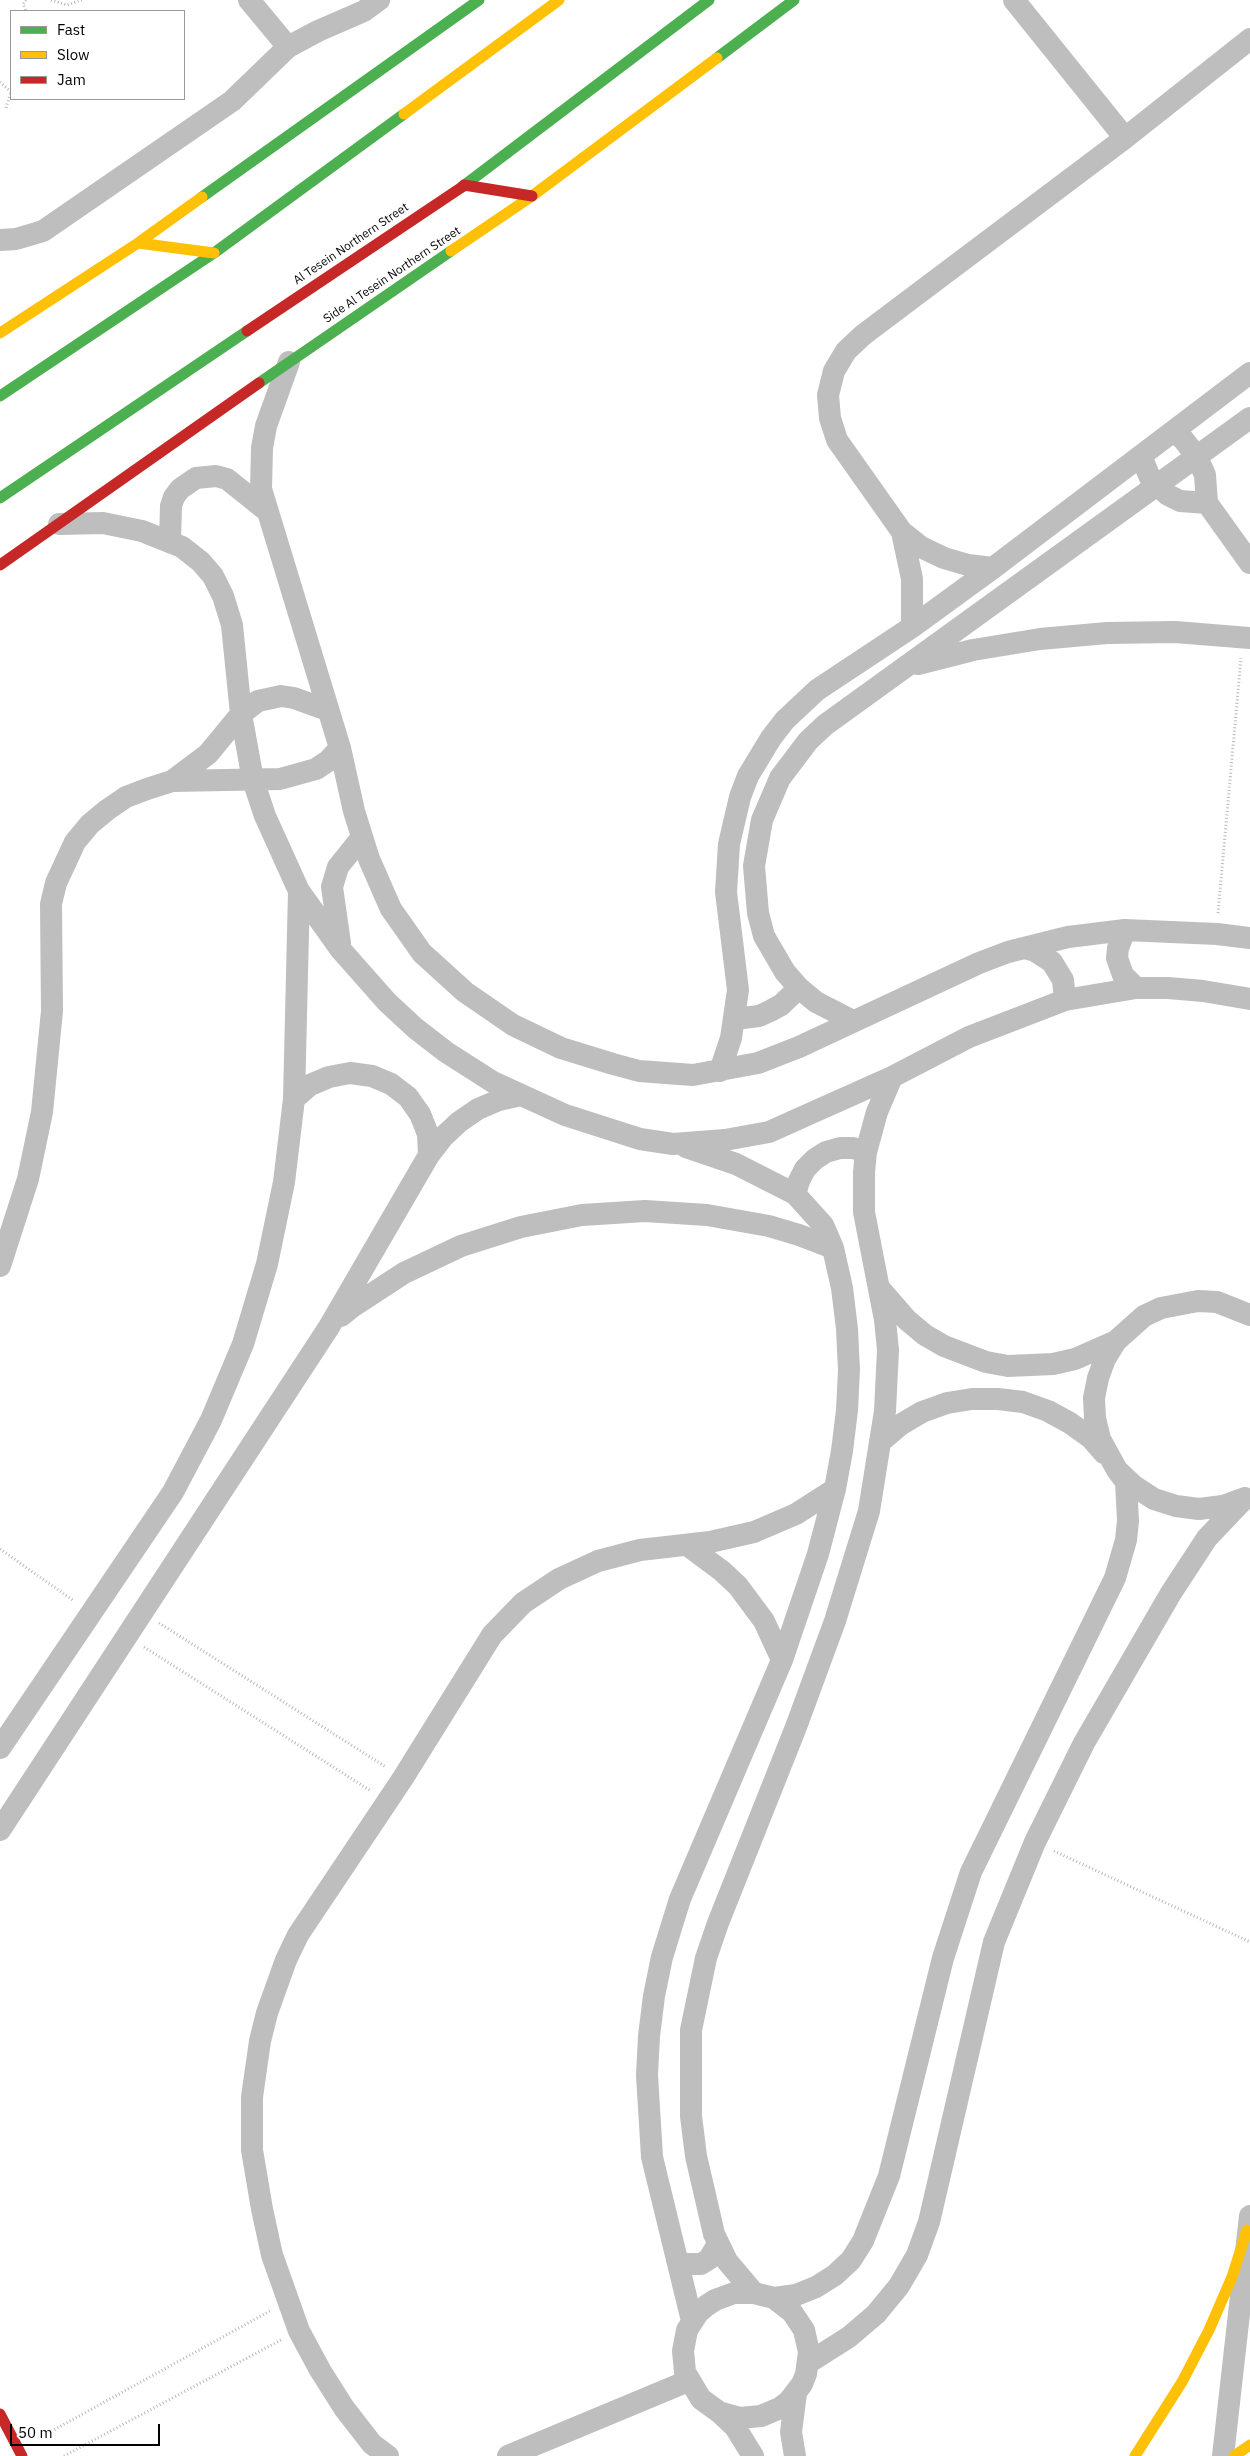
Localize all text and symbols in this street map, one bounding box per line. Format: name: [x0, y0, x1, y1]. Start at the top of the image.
legend: [10, 10, 185, 100]
text: Fast: [57, 20, 85, 39]
text: Slow: [57, 45, 90, 64]
text: Jam: [57, 70, 86, 89]
street label: Al Tesein Northern Street: [291, 200, 411, 288]
street label: Side Al Tesein Northern Street: [321, 224, 463, 326]
scale bar: [12, 2414, 162, 2446]
text: 50 m: [18, 2423, 53, 2442]

